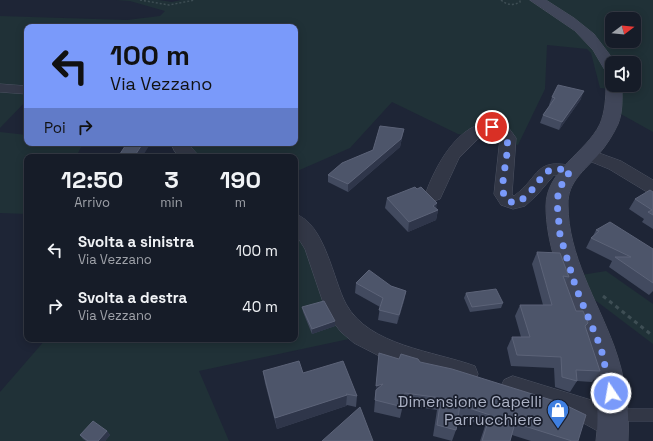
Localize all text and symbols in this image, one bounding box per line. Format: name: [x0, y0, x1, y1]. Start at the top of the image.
north arrow: [605, 12, 641, 48]
map controls: [605, 12, 641, 92]
text: 100 m: [110, 37, 190, 73]
icon: left: [44, 40, 96, 92]
button: sound: [605, 56, 641, 92]
text: Via Vezzano: [110, 72, 212, 95]
pin: [475, 110, 509, 144]
icon: right: [74, 116, 96, 138]
icon: arrive: [481, 116, 503, 138]
text: Poi: [44, 118, 66, 137]
text: 12:50: [61, 164, 123, 195]
text: 3: [164, 164, 179, 195]
text: 190: [220, 164, 261, 195]
text: Arrivo: [74, 194, 110, 211]
text: min: [160, 194, 183, 211]
text: m: [235, 194, 246, 211]
text: Svolta a sinistra: [78, 232, 194, 251]
icon: left: [44, 239, 66, 261]
text: 100 m: [236, 241, 278, 260]
text: Via Vezzano: [78, 251, 152, 268]
text: Svolta a destra: [78, 288, 187, 307]
icon: right: [44, 295, 66, 317]
text: 40 m: [242, 297, 278, 316]
text: Via Vezzano: [78, 307, 152, 324]
position arrow: [590, 372, 632, 414]
place label: Dimensione Capelli Parrucchiere: [398, 391, 542, 430]
shop icon: Dimensione Capelli Parrucchiere: [545, 397, 571, 430]

